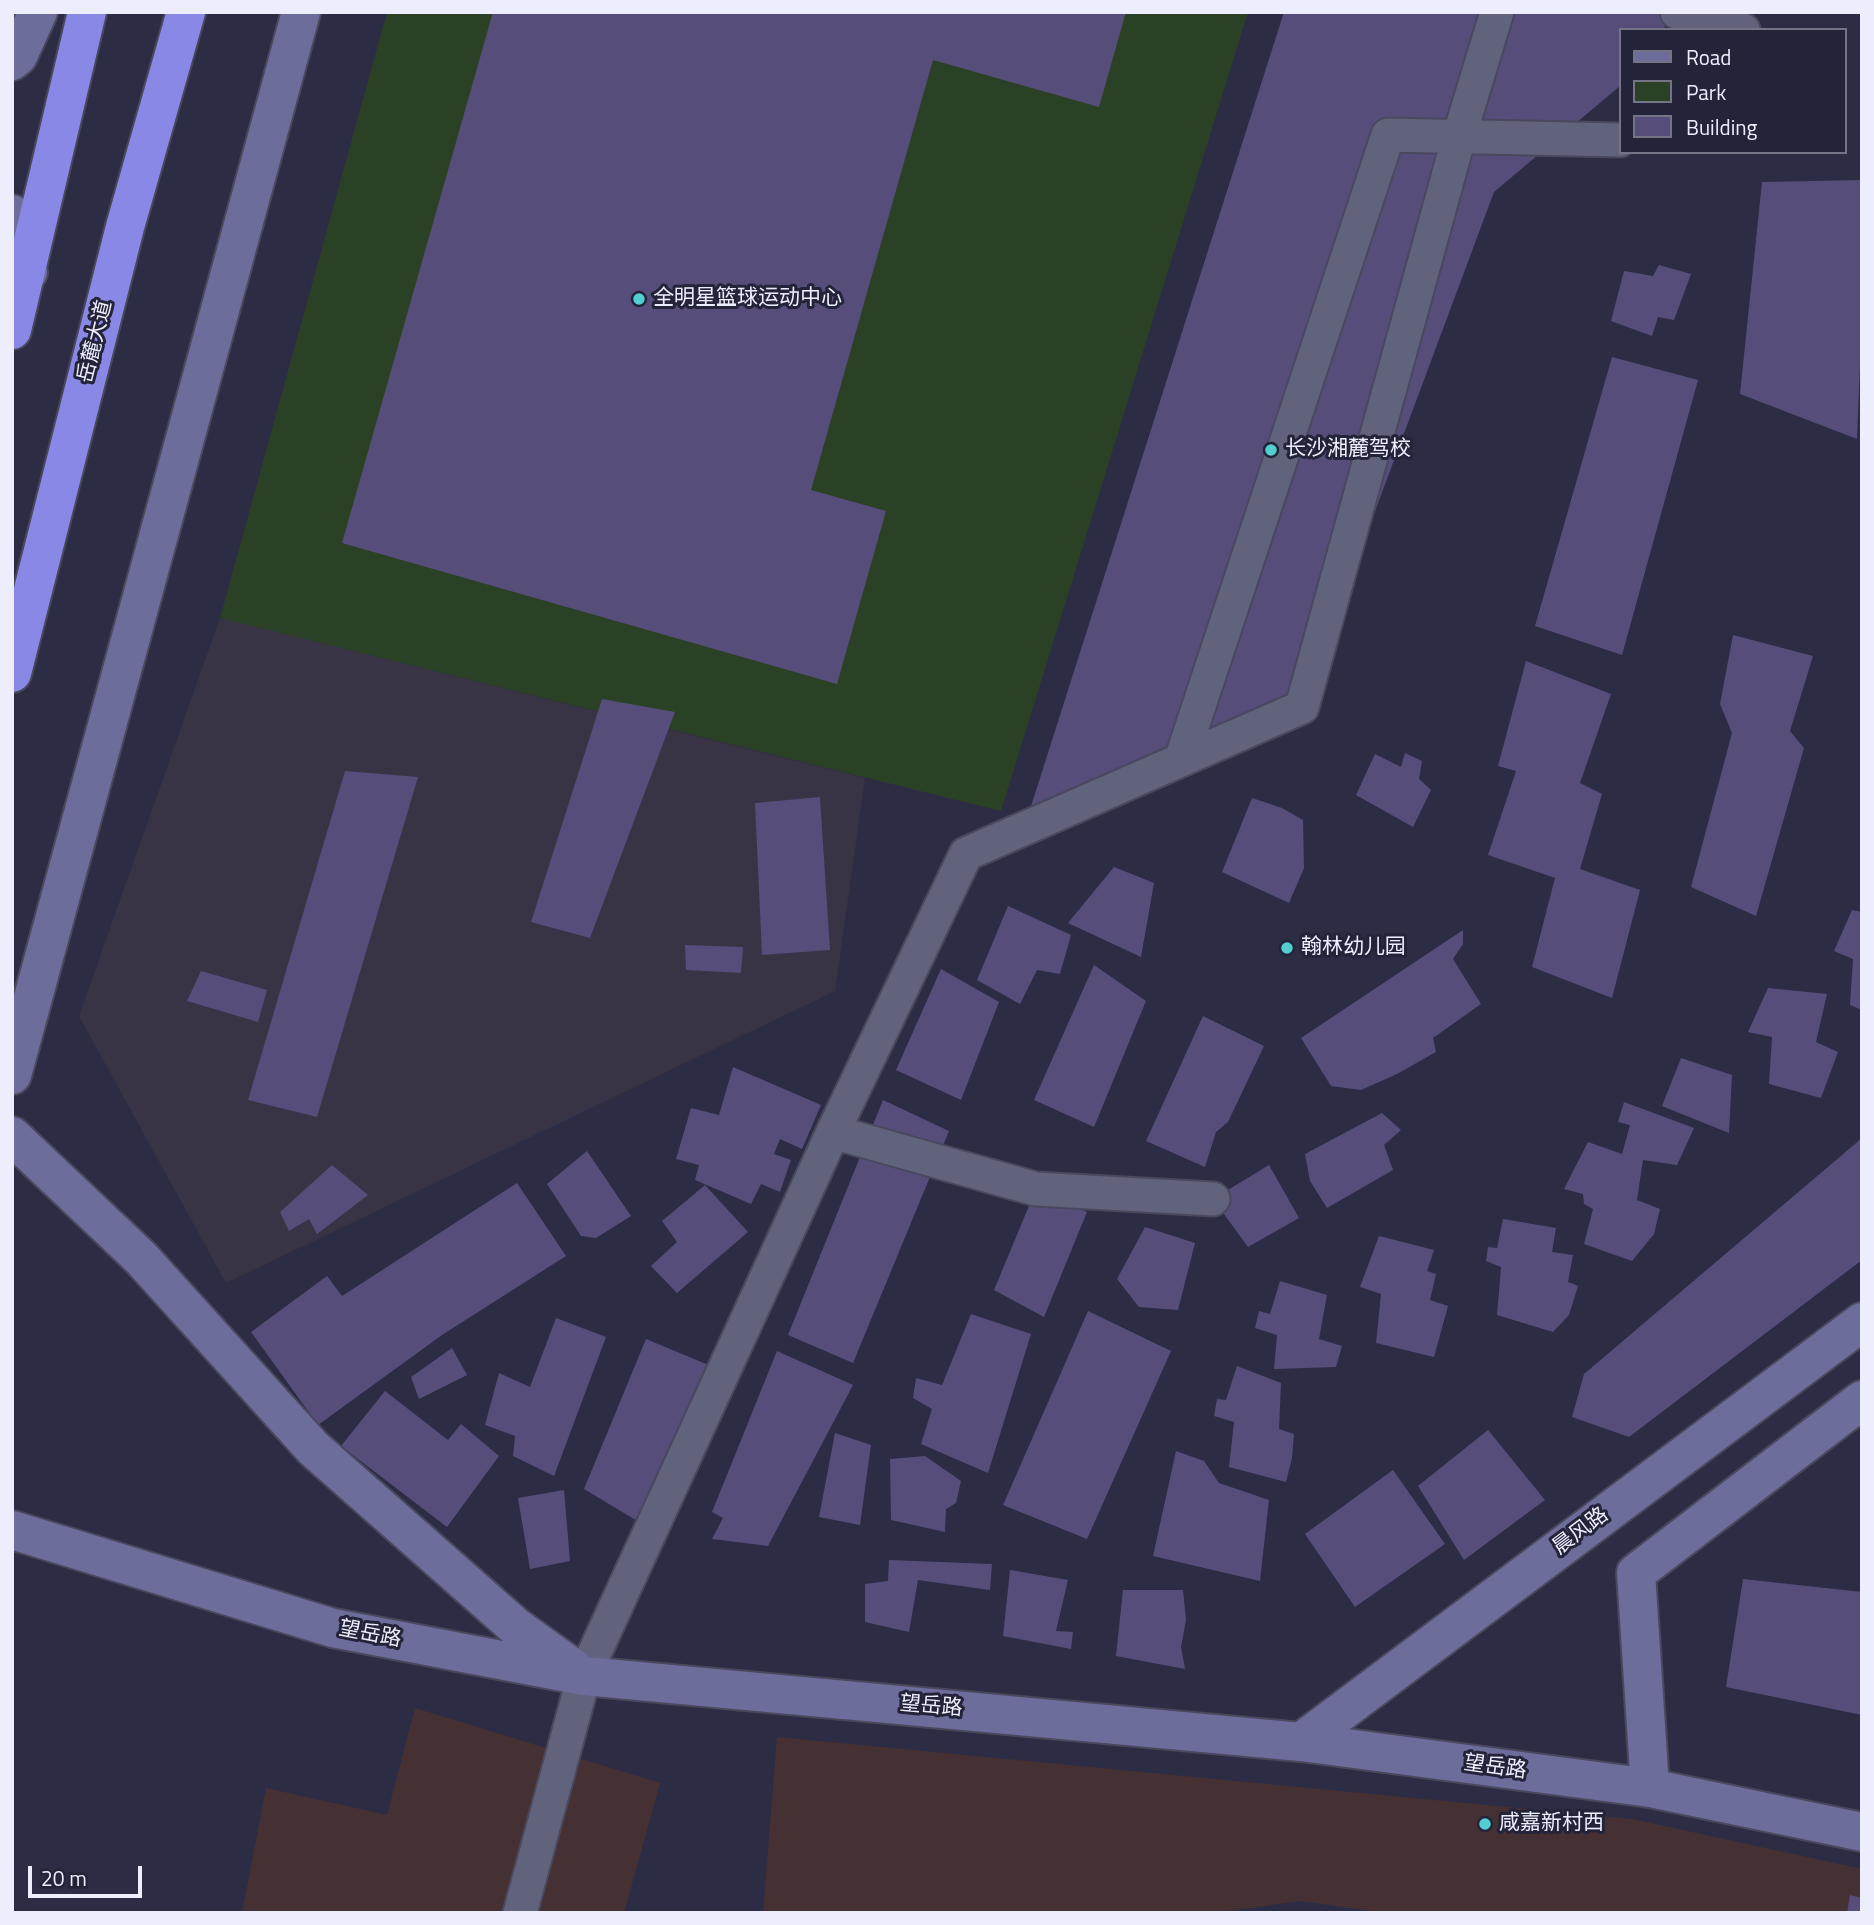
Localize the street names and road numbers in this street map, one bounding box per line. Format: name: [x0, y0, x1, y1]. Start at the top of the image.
street label: 岳麓大道: [74, 298, 118, 386]
street label: 晨风路: [1548, 1503, 1614, 1561]
street label: 望岳路: [337, 1617, 403, 1653]
street label: 望岳路: [899, 1692, 963, 1722]
street label: 望岳路: [1462, 1751, 1528, 1785]

